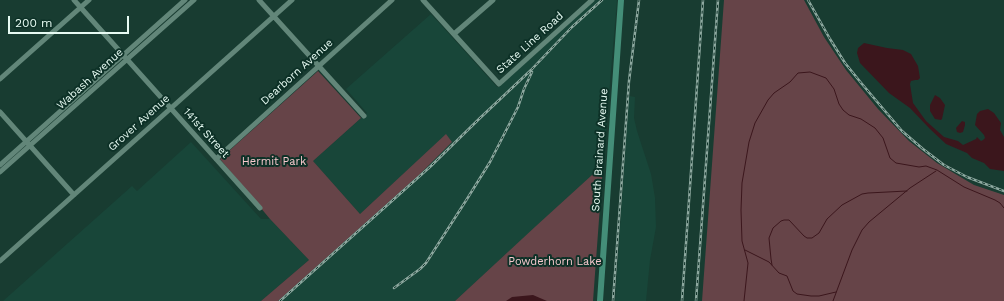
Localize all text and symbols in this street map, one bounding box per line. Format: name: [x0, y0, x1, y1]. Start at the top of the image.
scale bar: [10, 8, 131, 34]
street label: State Line Road: [494, 9, 566, 77]
text: 200 m: [15, 16, 52, 30]
street label: Dearborn Avenue: [258, 36, 336, 108]
street label: Wabash Avenue: [54, 46, 126, 112]
street label: South Brainard Avenue: [589, 88, 611, 212]
street label: Grover Avenue: [106, 92, 172, 154]
street label: 141st Street: [180, 105, 232, 161]
park label: Hermit Park: [242, 155, 306, 169]
park label: Powderhorn Lake: [508, 255, 602, 269]

